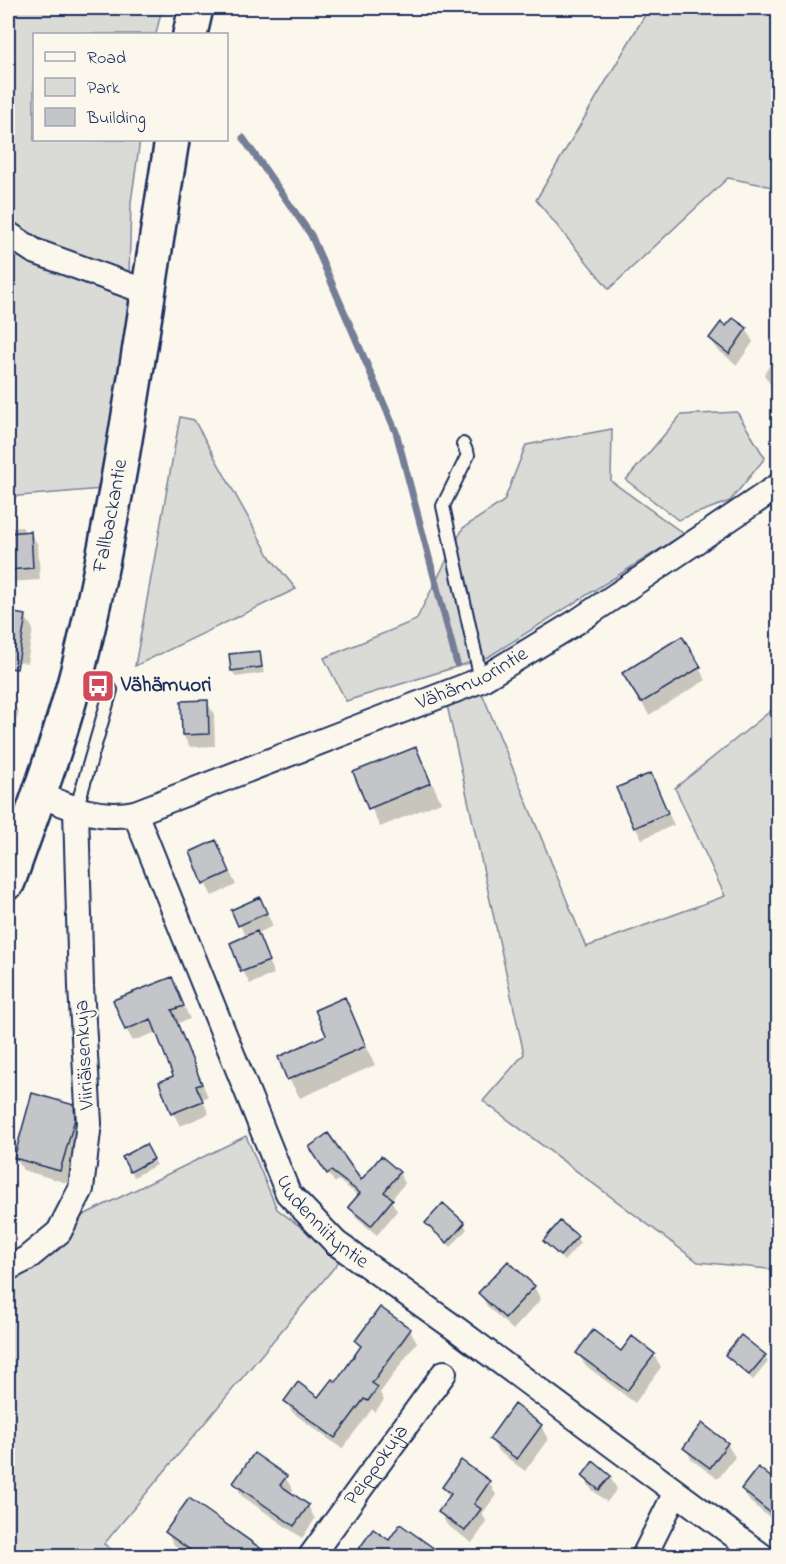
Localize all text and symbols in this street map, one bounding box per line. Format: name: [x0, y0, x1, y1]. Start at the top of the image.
legend: [33, 33, 228, 141]
text: Road: [87, 46, 126, 72]
text: Park: [87, 76, 120, 102]
text: Building: [86, 106, 146, 133]
street label: Fallbackantie: [85, 456, 136, 576]
street label: Vähämuorintie: [411, 639, 535, 719]
bus stop icon: Vähämuori: [80, 668, 116, 704]
place label: Vähämuori: [120, 671, 212, 701]
street label: Viiriäisenkuja: [67, 999, 103, 1112]
street label: Uudenniityntie: [267, 1171, 375, 1277]
street label: Peippokuja: [337, 1419, 417, 1512]

